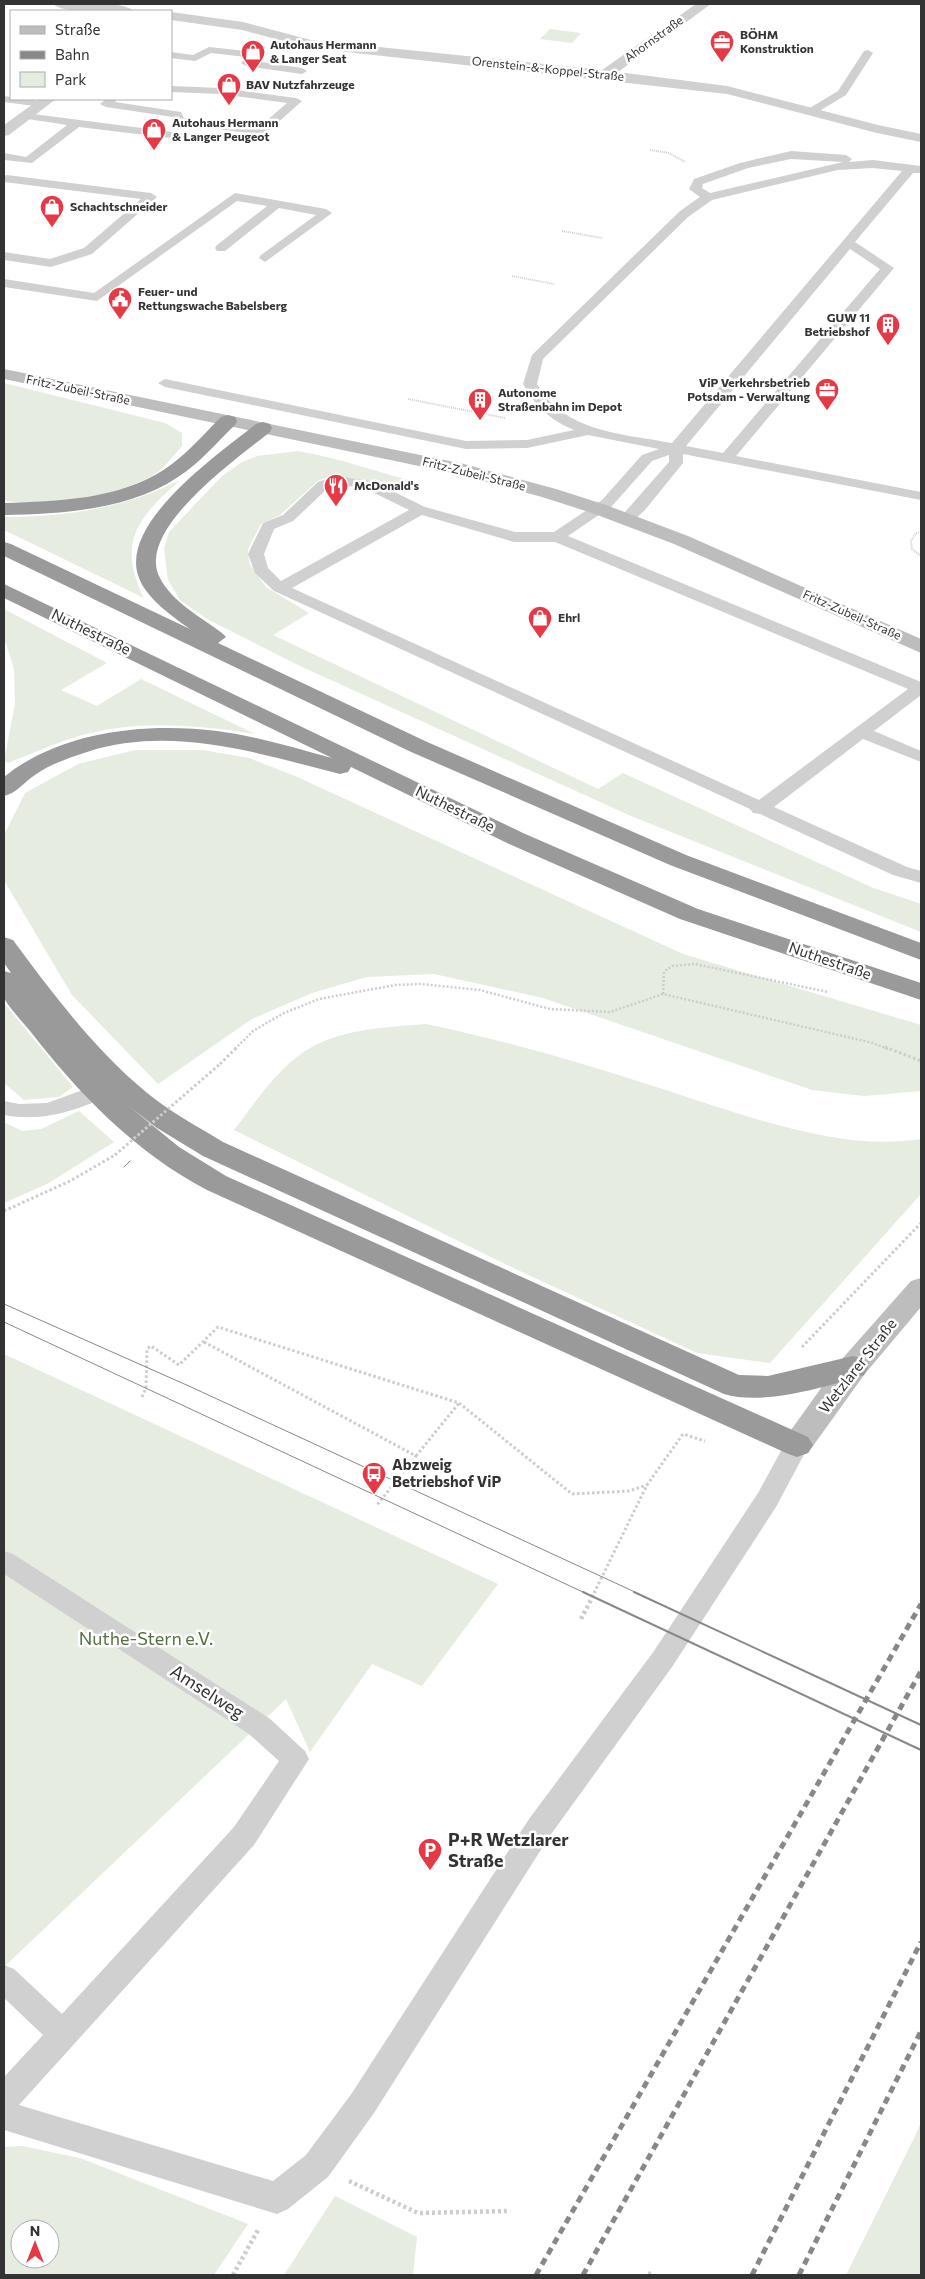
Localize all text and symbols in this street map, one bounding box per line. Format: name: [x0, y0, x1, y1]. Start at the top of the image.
legend: [10, 10, 172, 100]
street label: Ahornstraße: [621, 12, 685, 64]
text: Straße: [55, 20, 101, 38]
place label: BÖHM Konstruktion: [740, 27, 814, 55]
office icon: BÖHM Konstruktion: [709, 29, 735, 63]
place label: Autohaus Hermann & Langer Seat: [270, 37, 377, 65]
shop icon: Autohaus Hermann & Langer Seat: [240, 39, 266, 73]
text: Bahn: [55, 45, 90, 63]
street label: Orenstein-&-Koppel-Straße: [471, 53, 625, 83]
text: Park: [55, 70, 86, 88]
shop icon: BAV Nutzfahrzeuge: [216, 72, 242, 106]
place label: BAV Nutzfahrzeuge: [246, 77, 355, 91]
place label: Autohaus Hermann & Langer Peugeot: [172, 115, 279, 143]
shop icon: Autohaus Hermann & Langer Peugeot: [141, 117, 167, 151]
shop icon: Schachtschneider: [39, 194, 65, 228]
place label: Schachtschneider: [70, 199, 167, 213]
place label: Feuer- und Rettungswache Babelsberg: [138, 284, 288, 312]
public building icon: Feuer- und Rettungswache Babelsberg: [107, 286, 133, 320]
place label: GUW 11 Betriebshof: [805, 310, 870, 338]
building icon: GUW 11 Betriebshof: [875, 312, 901, 346]
street label: Fritz-Zubeil-Straße: [25, 371, 131, 407]
place label: ViP Verkehrsbetrieb Potsdam - Verwaltung: [687, 375, 810, 403]
office icon: ViP Verkehrsbetrieb Potsdam - Verwaltung: [814, 377, 840, 411]
place label: Autonome Straßenbahn im Depot: [498, 385, 622, 413]
building icon: Autonome Straßenbahn im Depot: [467, 387, 493, 421]
street label: Fritz-Zubeil-Straße: [421, 453, 527, 493]
restaurant icon: McDonald's: [323, 473, 349, 507]
place label: McDonald's: [354, 478, 420, 492]
street label: Fritz-Zubeil-Straße: [801, 586, 904, 642]
street label: Nuthestraße: [49, 604, 134, 658]
shop icon: Ehrl: [527, 605, 553, 639]
place label: Ehrl: [558, 610, 580, 624]
street label: Nuthestraße: [413, 781, 498, 835]
street label: Nuthestraße: [787, 938, 874, 983]
street label: Wetzlarer Straße: [815, 1314, 900, 1416]
place label: Abzweig Betriebshof ViP: [392, 1455, 502, 1490]
bus stop icon: Abzweig Betriebshof ViP: [361, 1461, 387, 1495]
park label: Nuthe-Stern e.V.: [79, 1627, 213, 1649]
street label: Amselweg: [166, 1659, 249, 1723]
place label: P+R Wetzlarer Straße: [448, 1828, 569, 1871]
parking icon: P+R Wetzlarer Straße: [417, 1837, 443, 1871]
north arrow: [10, 2219, 60, 2269]
text: N: [30, 2222, 40, 2239]

